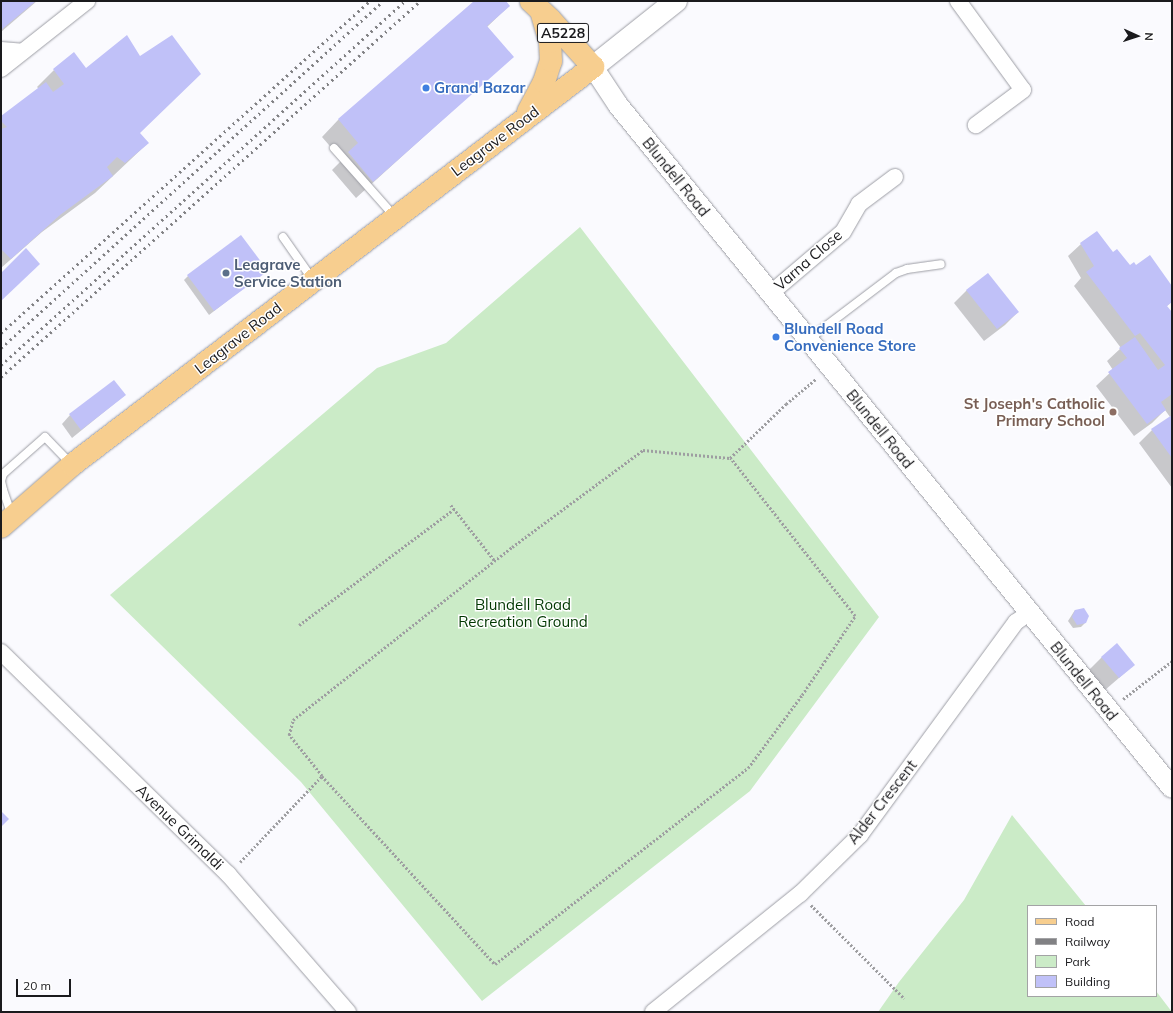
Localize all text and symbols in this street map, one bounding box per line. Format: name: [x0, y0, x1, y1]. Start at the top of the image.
north arrow: [1117, 16, 1157, 56]
road number: A5228: [536, 21, 590, 45]
text: N: [1142, 32, 1156, 41]
place label: Grand Bazar: [434, 79, 525, 97]
marker: Grand Bazar: [421, 83, 431, 93]
street label: Leagrave Road: [448, 102, 542, 180]
street label: Blundell Road: [639, 134, 713, 220]
street label: Varna Close: [770, 226, 846, 294]
place label: Leagrave Service Station: [234, 255, 342, 290]
marker: Leagrave Service Station: [221, 268, 231, 278]
street label: Leagrave Road: [191, 298, 285, 378]
place label: Blundell Road Convenience Store: [784, 319, 916, 354]
marker: Blundell Road Convenience Store: [771, 332, 781, 342]
street label: Blundell Road: [843, 386, 917, 472]
place label: St Joseph's Catholic Primary School: [964, 394, 1105, 429]
marker: St Joseph's Catholic Primary School: [1108, 407, 1118, 417]
park label: Blundell Road Recreation Ground: [458, 595, 588, 630]
street label: Blundell Road: [1047, 638, 1121, 724]
street label: Alder Crescent: [844, 756, 920, 848]
street label: Avenue Grimaldi: [133, 781, 227, 873]
legend: [1027, 905, 1157, 997]
text: Road: [1065, 914, 1094, 929]
text: Railway: [1065, 934, 1110, 949]
text: Park: [1065, 954, 1090, 969]
scale bar: [18, 971, 73, 997]
text: Building: [1065, 974, 1110, 989]
text: 20 m: [23, 978, 51, 993]

